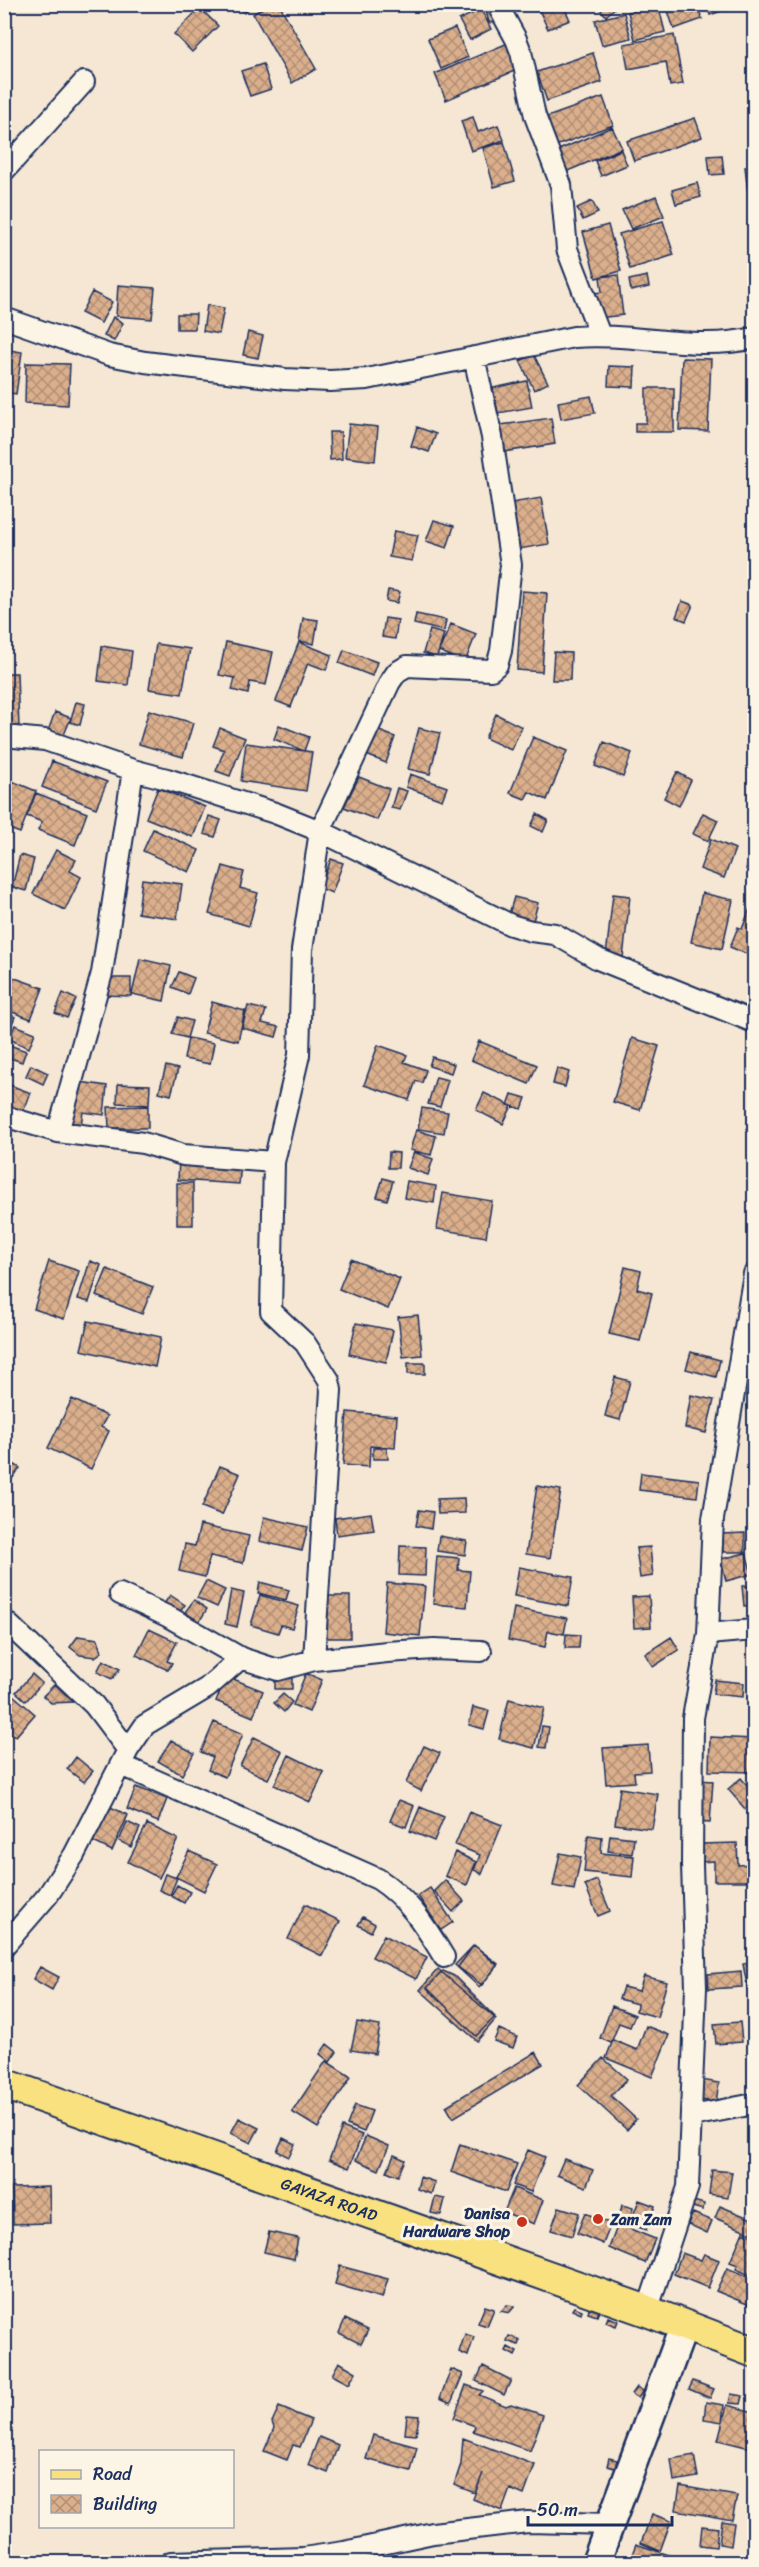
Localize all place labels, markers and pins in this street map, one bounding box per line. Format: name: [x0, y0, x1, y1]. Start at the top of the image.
place label: Danisa Hardware Shop: [402, 2199, 511, 2246]
place label: Zam Zam: [609, 2205, 672, 2234]
marker: Zam Zam: [591, 2212, 605, 2226]
marker: Danisa Hardware Shop: [515, 2215, 529, 2229]

